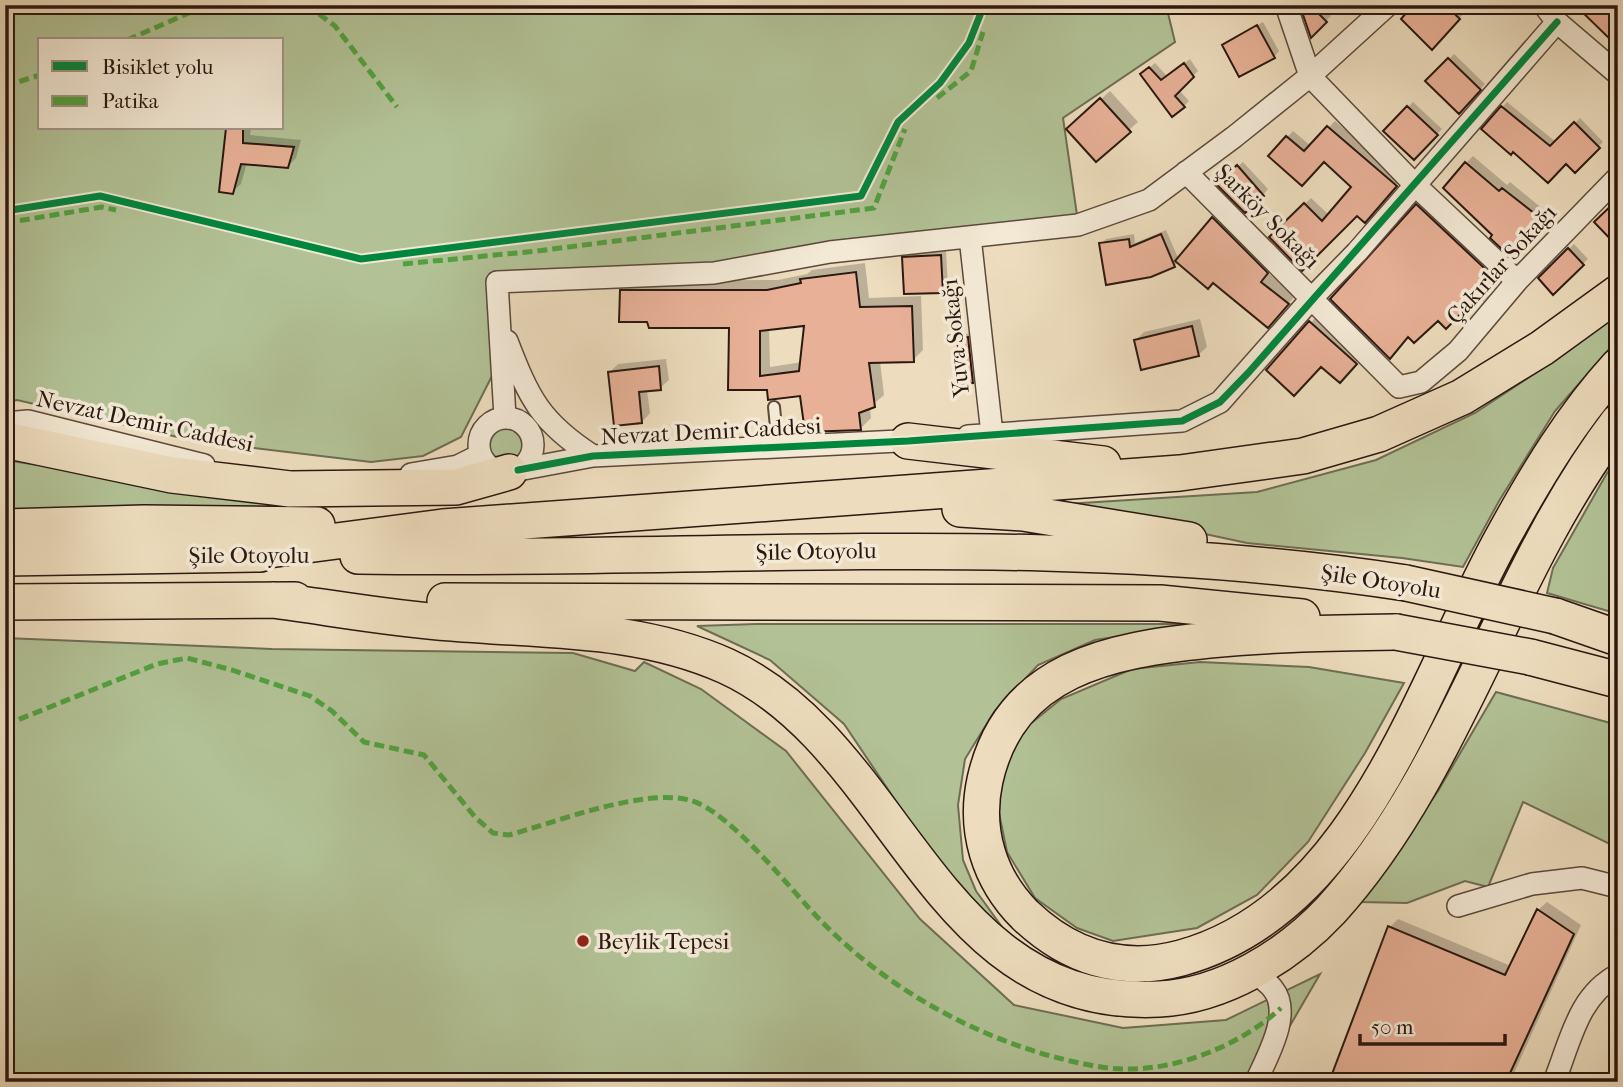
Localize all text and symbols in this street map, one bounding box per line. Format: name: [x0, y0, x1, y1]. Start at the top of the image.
legend: [38, 38, 284, 130]
text: Bisiklet yolu: [102, 55, 214, 79]
text: Patika: [102, 89, 159, 113]
street label: Şarköy Sokağı: [1210, 159, 1326, 274]
street label: Çakırlar Sokağı: [1441, 199, 1562, 329]
street label: Yuva Sokağı: [936, 277, 975, 399]
street label: Nevzat Demir Caddesi: [34, 385, 256, 458]
street label: Nevzat Demir Caddesi: [600, 412, 822, 451]
street label: Şile Otoyolu: [755, 537, 877, 566]
street label: Şile Otoyolu: [188, 542, 310, 569]
street label: Şile Otoyolu: [1319, 559, 1443, 604]
place label: Beylik Tepesi: [597, 928, 729, 955]
marker: Beylik Tepesi: [575, 933, 591, 949]
scale bar: [1360, 1003, 1506, 1047]
text: 50 m: [1371, 1015, 1414, 1039]

